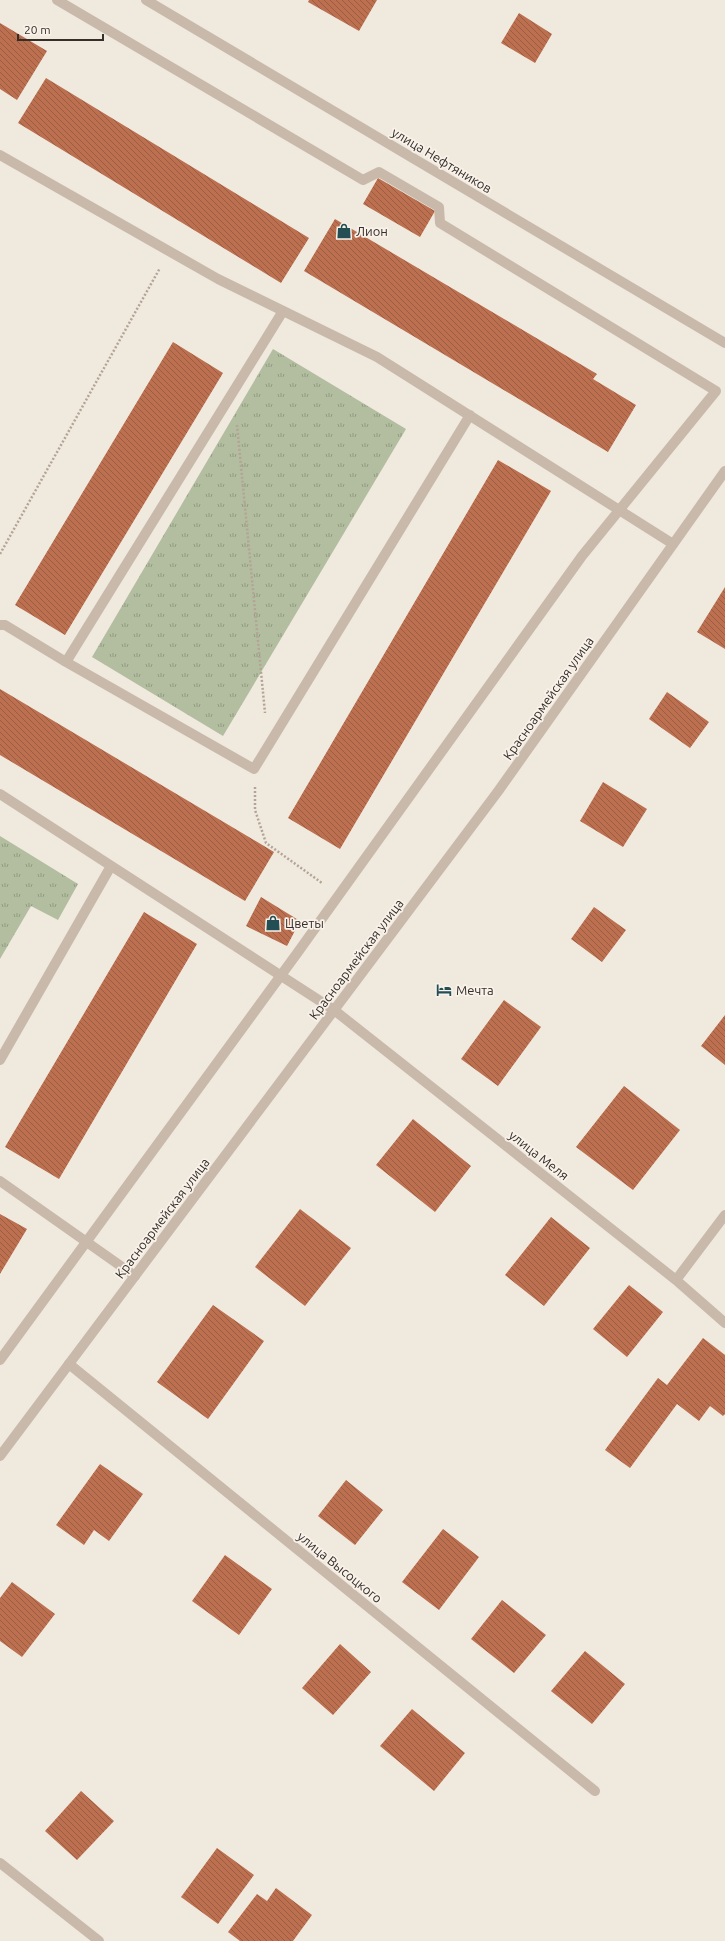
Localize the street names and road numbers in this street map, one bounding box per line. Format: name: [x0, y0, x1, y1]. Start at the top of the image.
street label: улица Нефтяников: [390, 125, 494, 195]
street label: Красноармейская улица: [500, 634, 596, 762]
street label: Красноармейская улица: [306, 896, 406, 1022]
street label: улица Меля: [506, 1127, 572, 1183]
street label: Красноармейская улица: [112, 1155, 212, 1281]
street label: улица Высоцкого: [295, 1529, 385, 1605]

